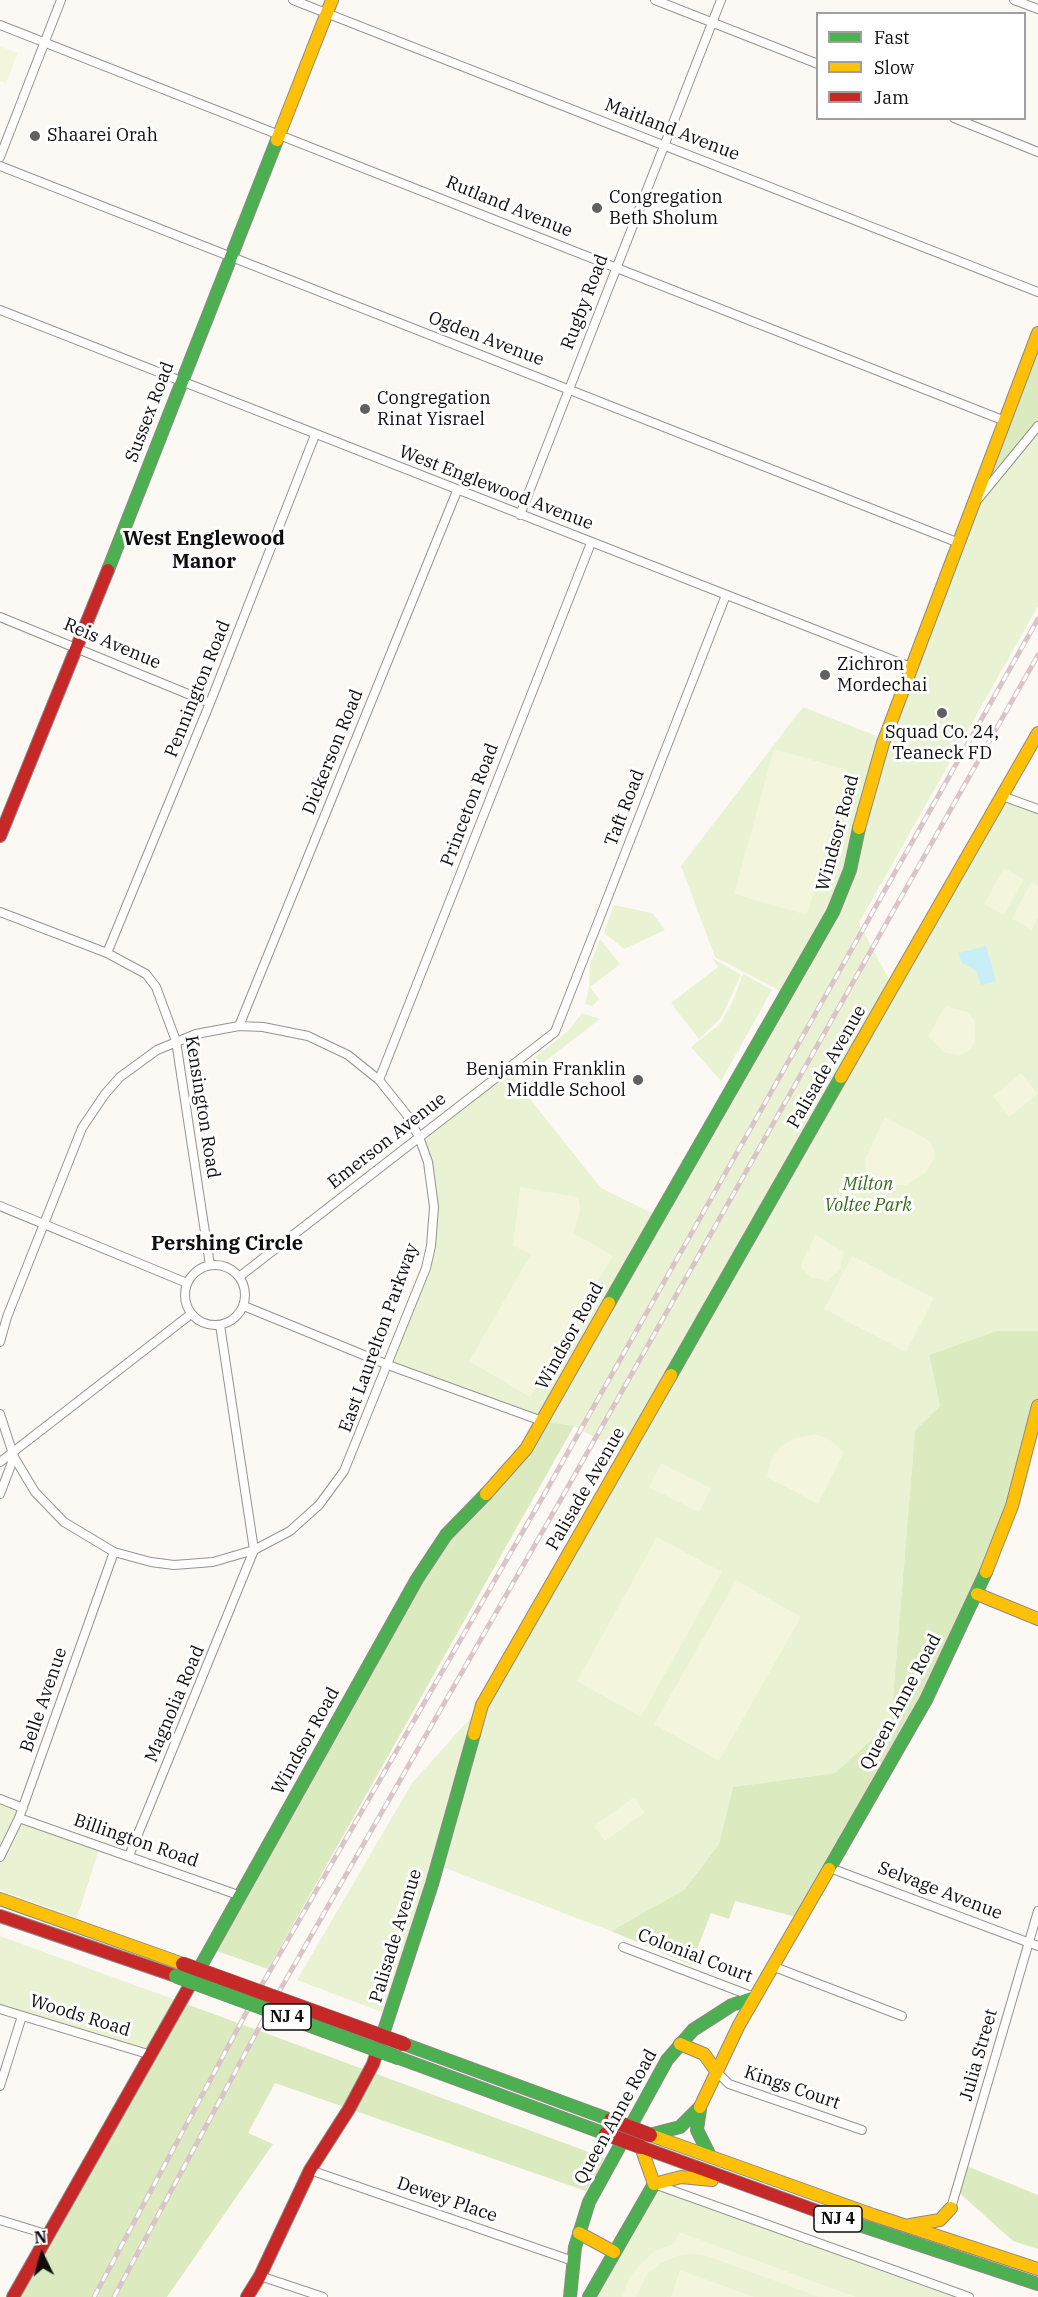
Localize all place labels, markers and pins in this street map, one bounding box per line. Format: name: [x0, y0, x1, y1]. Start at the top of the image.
place label: Shaarei Orah: [47, 125, 158, 147]
marker: Shaarei Orah: [28, 129, 42, 143]
place label: Congregation Beth Sholum: [609, 187, 723, 230]
marker: Congregation Beth Sholum: [590, 201, 604, 215]
place label: Congregation Rinat Yisrael: [377, 388, 491, 430]
marker: Congregation Rinat Yisrael: [358, 402, 372, 416]
place label: Zichron Mordechai: [837, 654, 927, 696]
marker: Zichron Mordechai: [818, 668, 832, 682]
marker: Squad Co. 24, Teaneck FD: [935, 706, 949, 720]
place label: Squad Co. 24, Teaneck FD: [885, 722, 999, 764]
place label: Benjamin Franklin Middle School: [466, 1059, 626, 1102]
marker: Benjamin Franklin Middle School: [631, 1073, 645, 1087]

